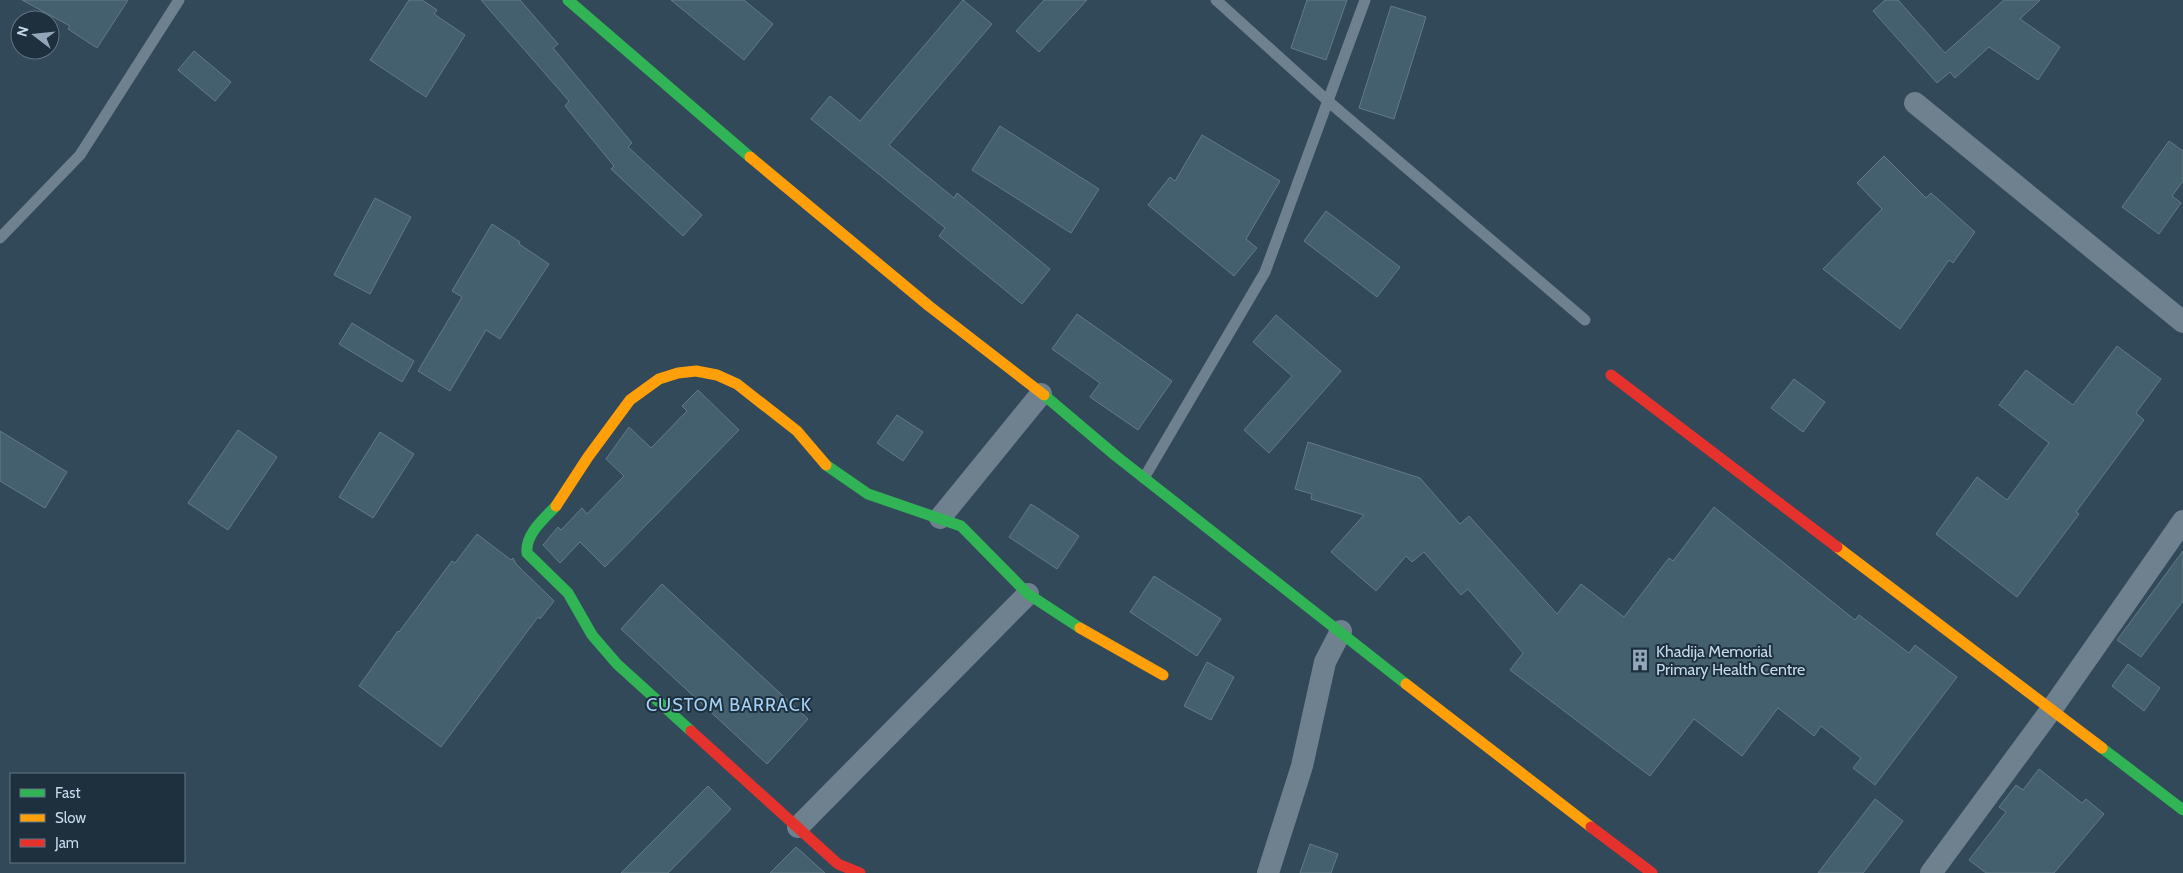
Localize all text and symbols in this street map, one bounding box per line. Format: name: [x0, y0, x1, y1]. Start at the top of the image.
north arrow: [10, 10, 60, 60]
text: N: [12, 24, 33, 39]
place label: Khadija Memorial Primary Health Centre: [1656, 642, 1805, 679]
building icon: Khadija Memorial Primary Health Centre: [1627, 647, 1653, 673]
district label: CUSTOM BARRACK: [646, 694, 812, 716]
legend: [10, 773, 185, 863]
text: Fast: [55, 784, 80, 802]
text: Slow: [55, 809, 86, 827]
text: Jam: [54, 834, 79, 852]

